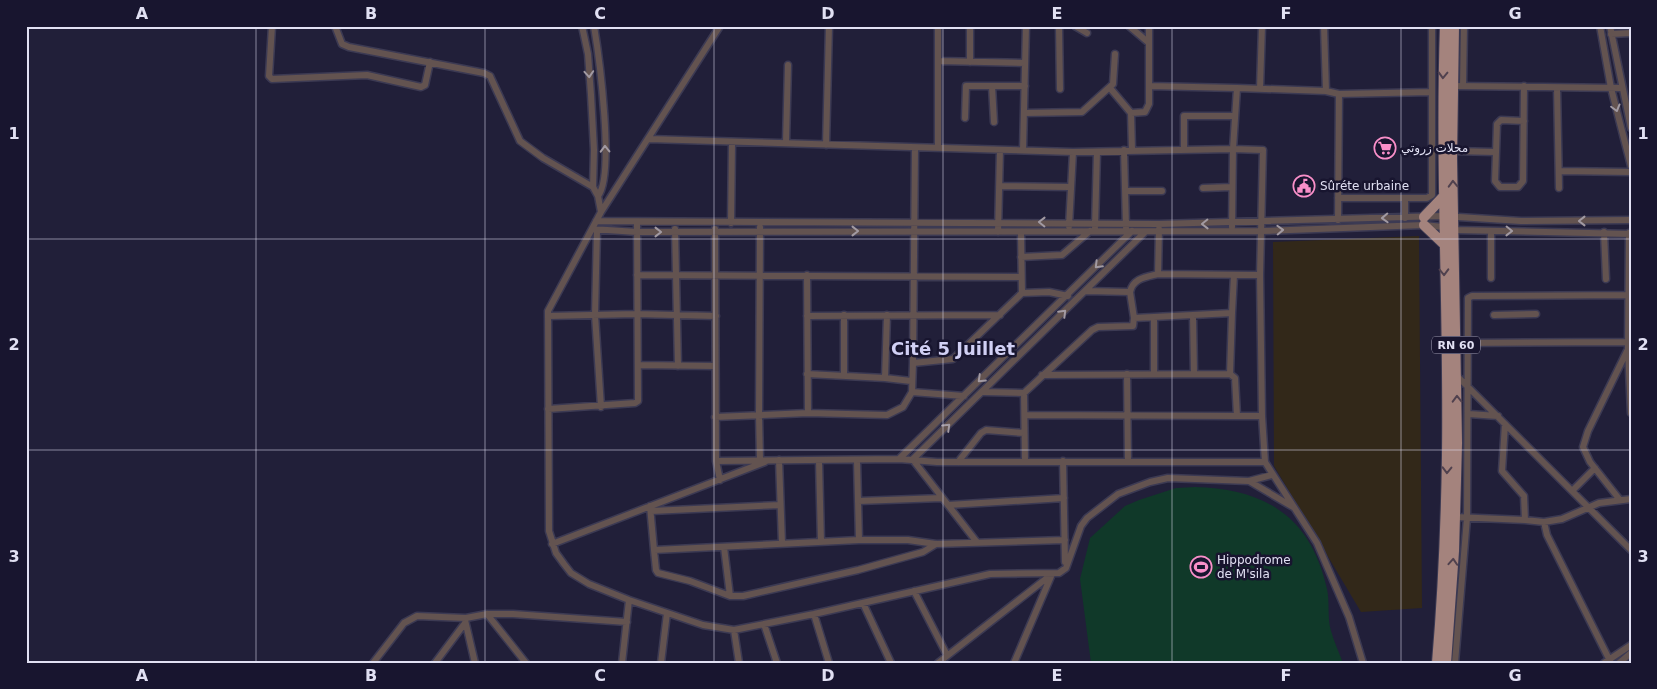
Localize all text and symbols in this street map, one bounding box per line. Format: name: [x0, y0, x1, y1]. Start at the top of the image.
text: A: [136, 4, 149, 23]
text: B: [365, 4, 377, 23]
text: C: [594, 4, 606, 23]
text: D: [821, 4, 835, 23]
text: E: [1052, 4, 1062, 23]
text: F: [1281, 4, 1291, 23]
text: G: [1508, 4, 1522, 23]
one-way arrow: [584, 71, 595, 79]
one-way arrow: [1438, 72, 1448, 79]
one-way arrow: [1610, 104, 1621, 113]
text: 1: [8, 124, 20, 143]
text: 1: [1637, 124, 1649, 143]
supermarket icon: محلات زروتي: [1373, 136, 1397, 160]
place label: محلات زروتي: [1401, 141, 1468, 156]
one-way arrow: [600, 144, 610, 152]
public building icon: Sûréte urbaine: [1292, 174, 1316, 198]
place label: Sûréte urbaine: [1320, 179, 1409, 193]
one-way arrow: [1448, 180, 1458, 188]
one-way arrow: [1380, 213, 1388, 224]
one-way arrow: [1578, 216, 1586, 226]
one-way arrow: [1038, 217, 1046, 228]
one-way arrow: [1201, 218, 1209, 229]
one-way arrow: [1276, 225, 1284, 236]
one-way arrow: [852, 226, 860, 236]
one-way arrow: [1506, 226, 1513, 236]
one-way arrow: [654, 227, 662, 237]
one-way arrow: [1095, 260, 1104, 269]
one-way arrow: [1439, 269, 1450, 277]
one-way arrow: [1057, 309, 1066, 318]
text: 2: [8, 335, 20, 354]
text: 2: [1637, 335, 1649, 354]
road number: RN 60: [1432, 336, 1480, 354]
district label: Cité 5 Juillet: [891, 338, 1015, 359]
one-way arrow: [978, 373, 987, 382]
one-way arrow: [1452, 395, 1462, 403]
one-way arrow: [942, 424, 951, 433]
one-way arrow: [1442, 466, 1452, 474]
text: 3: [8, 547, 20, 566]
text: 3: [1637, 547, 1649, 566]
place label: Hippodrome de M'sila: [1217, 553, 1291, 581]
sports icon: Hippodrome de M'sila: [1189, 555, 1213, 579]
one-way arrow: [1447, 557, 1458, 565]
text: A: [136, 666, 149, 685]
text: B: [365, 666, 377, 685]
text: C: [594, 666, 606, 685]
text: D: [821, 666, 835, 685]
text: E: [1052, 666, 1062, 685]
text: F: [1281, 666, 1291, 685]
text: G: [1508, 666, 1522, 685]

